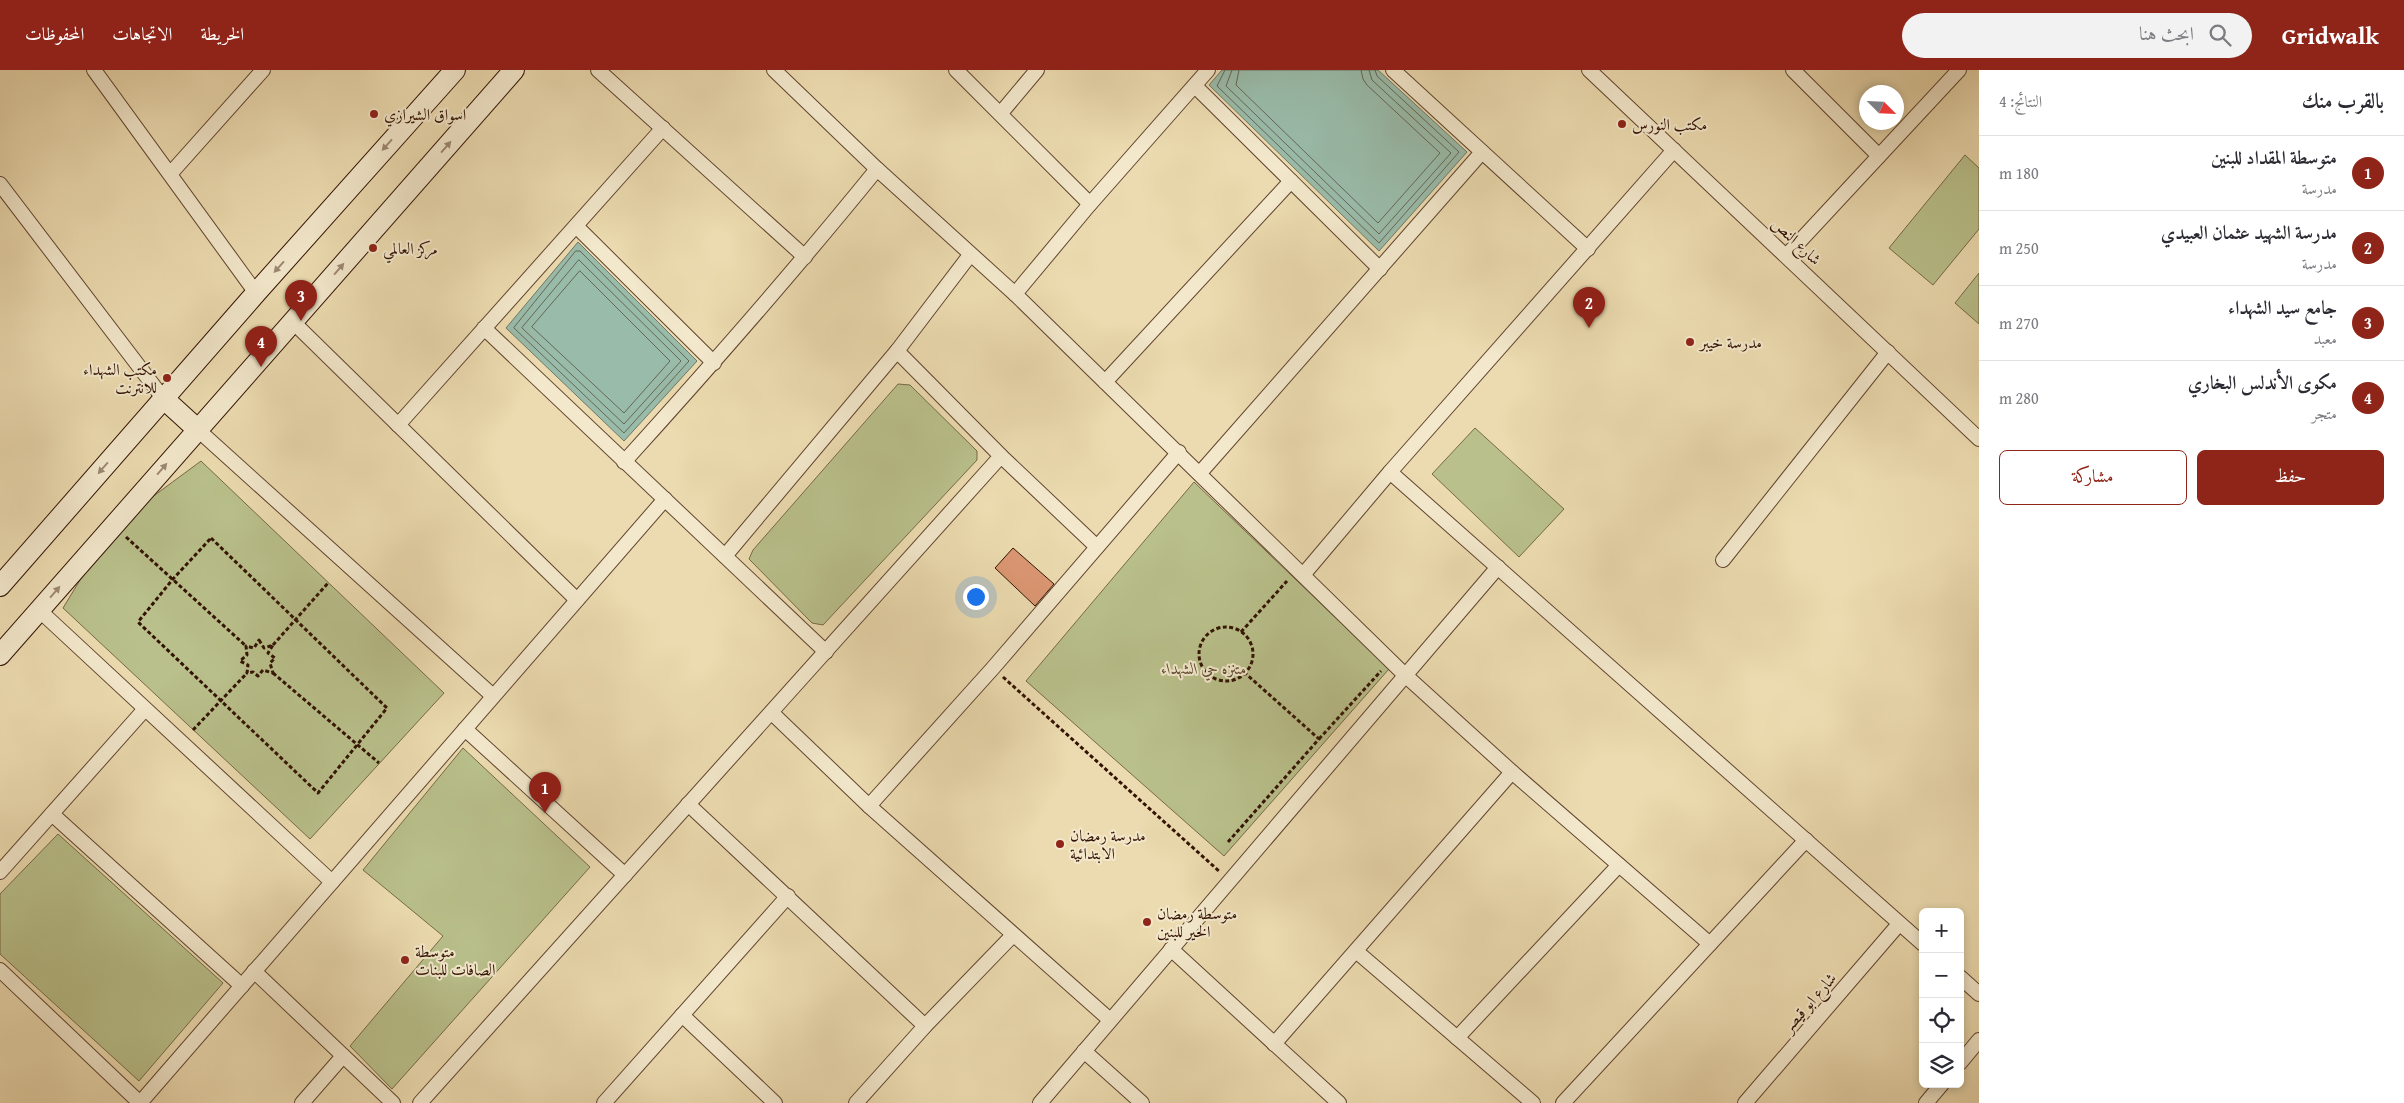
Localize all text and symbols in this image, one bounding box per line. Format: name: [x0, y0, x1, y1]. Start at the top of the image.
search box: [1902, 13, 2252, 58]
text: Gridwalk: [2282, 18, 2379, 53]
text: ابحث هنا: [2139, 19, 2194, 47]
text: المحفوظات: [25, 20, 84, 47]
text: الاتجاهات: [112, 20, 172, 47]
text: الخريطة: [200, 20, 244, 47]
icon: search: [2206, 21, 2234, 49]
north arrow: [1859, 85, 1904, 130]
text: بالقرب منك: [2302, 85, 2384, 116]
text: النتائج: 4: [1999, 89, 2042, 113]
place label: اسواق الشيرازي: [384, 102, 466, 127]
marker: اسواق الشيرازي: [368, 108, 380, 120]
place label: مكتب النورس: [1632, 112, 1707, 136]
marker: مكتب النورس: [1616, 118, 1628, 130]
one-way arrow: [381, 139, 393, 151]
one-way arrow: [441, 140, 452, 153]
text: متوسطة المقداد للبنين: [2211, 143, 2337, 171]
text: 180 m: [1999, 161, 2039, 185]
text: 1: [2364, 161, 2372, 185]
text: مدرسة: [2302, 176, 2337, 200]
street label: شارع النص: [1765, 212, 1827, 272]
text: مدرسة الشهيد عثمان العبيدي: [2161, 218, 2337, 246]
place label: مركز العالمي: [383, 236, 438, 264]
text: 250 m: [1999, 236, 2039, 260]
text: 2: [2364, 236, 2372, 260]
marker: مركز العالمي: [367, 242, 379, 254]
text: مدرسة: [2302, 251, 2337, 275]
one-way arrow: [273, 260, 285, 272]
one-way arrow: [333, 263, 345, 275]
pin: 3: [285, 280, 317, 321]
pin: 2: [1573, 287, 1605, 328]
text: جامع سيد الشهداء: [2228, 293, 2337, 321]
text: 270 m: [1999, 311, 2039, 335]
text: 3: [2364, 311, 2372, 335]
pin: 4: [245, 326, 277, 367]
text: معبد: [2313, 326, 2337, 350]
place label: مدرسة خيبر: [1698, 330, 1762, 354]
marker: مدرسة خيبر: [1684, 336, 1696, 348]
place label: مكتب الشهداء للانترنت: [83, 357, 157, 399]
text: مكوى الأندلس البخاري: [2188, 368, 2337, 396]
marker: مكتب الشهداء للانترنت: [161, 372, 173, 384]
text: 280 m: [1999, 386, 2039, 410]
text: 4: [2364, 386, 2372, 410]
text: متجر: [2312, 401, 2337, 425]
button: مشاركة: [1999, 450, 2187, 505]
button: حفظ: [2197, 450, 2384, 505]
one-way arrow: [98, 462, 109, 474]
one-way arrow: [156, 464, 168, 476]
your location: [963, 584, 989, 610]
one-way arrow: [49, 586, 61, 598]
park label: متنزه حي الشهداء: [1161, 656, 1247, 681]
pin: 1: [529, 772, 561, 813]
place label: مدرسة رمضان الابتدائية: [1070, 823, 1146, 865]
marker: مدرسة رمضان الابتدائية: [1054, 838, 1066, 850]
place label: متوسطة رمضان الخير للبنين: [1157, 901, 1237, 943]
map controls: [1919, 908, 1964, 1088]
button: +: [1919, 908, 1964, 953]
marker: متوسطة رمضان الخير للبنين: [1141, 916, 1153, 928]
place label: متوسطة الصافات للبنات: [415, 939, 496, 981]
button: −: [1919, 953, 1964, 998]
marker: متوسطة الصافات للبنات: [399, 954, 411, 966]
street label: شارع ابو قيصر: [1775, 967, 1843, 1040]
button: locate: [1919, 998, 1964, 1043]
button: layers: [1919, 1043, 1964, 1088]

